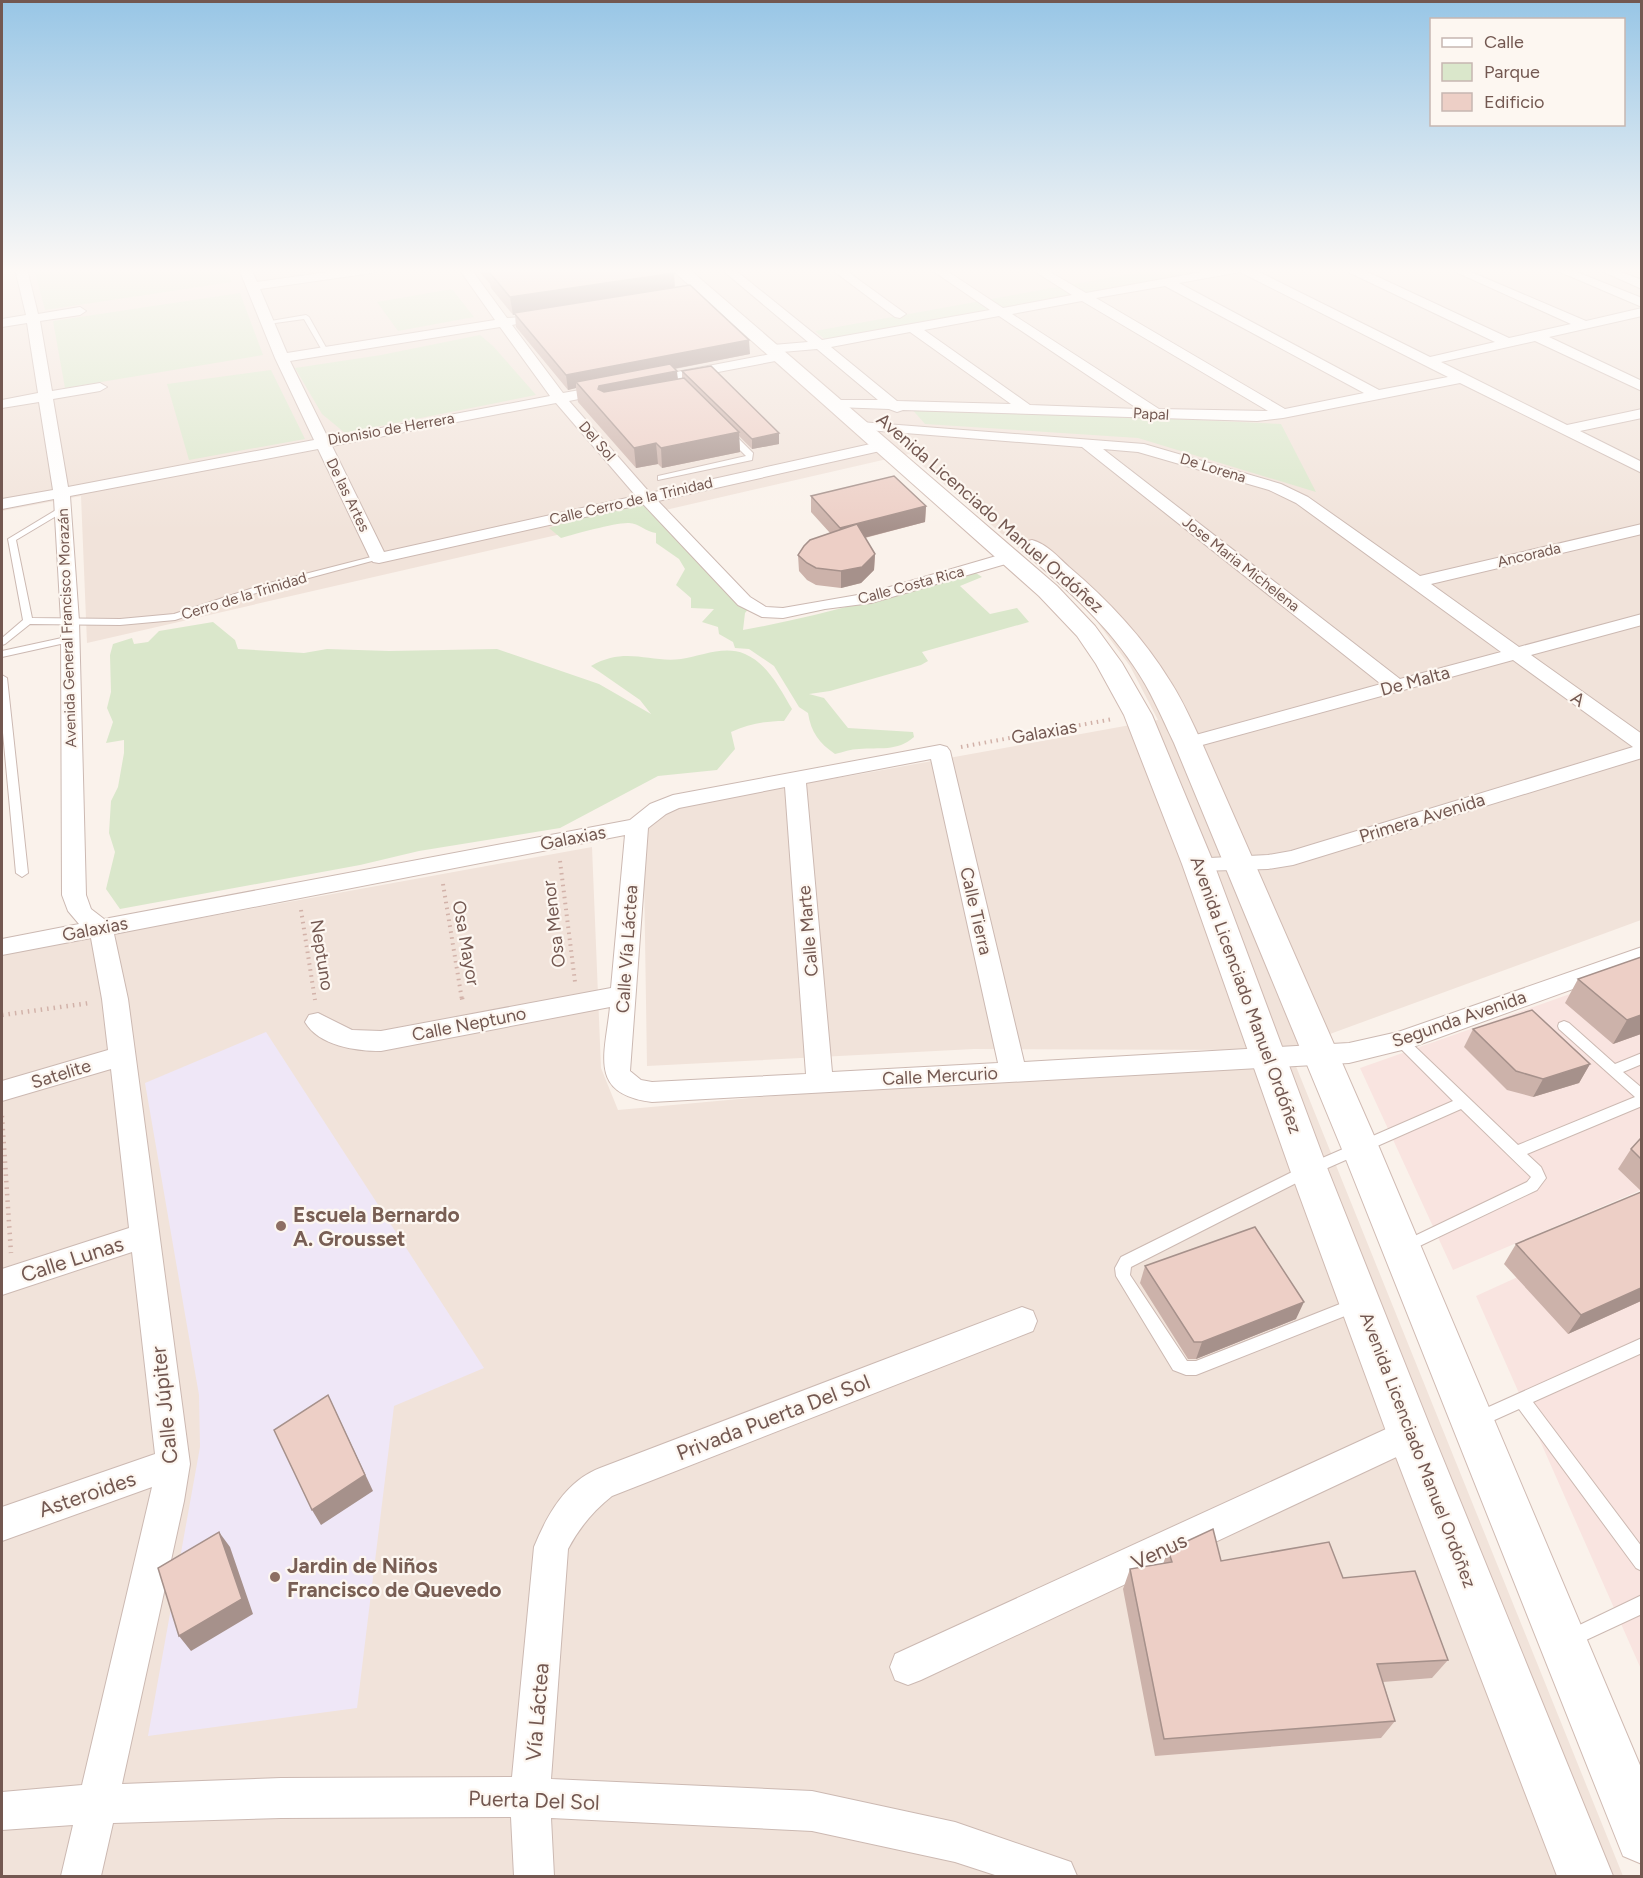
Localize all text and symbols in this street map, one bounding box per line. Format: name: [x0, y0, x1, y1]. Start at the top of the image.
legend: [1430, 18, 1625, 126]
text: Calle: [1484, 31, 1524, 53]
text: Parque: [1484, 61, 1540, 83]
text: Edificio: [1484, 91, 1545, 113]
street label: Papal: [1133, 404, 1169, 424]
street label: Avenida Licenciado Manuel Ordóñez: [872, 408, 1108, 618]
street label: Dionisio de Herrera: [326, 409, 456, 449]
street label: Del Sol: [575, 417, 619, 465]
street label: De Lorena: [1178, 449, 1248, 487]
street label: De las Artes: [322, 455, 374, 535]
street label: Calle Cerro de la Trinidad: [548, 473, 714, 529]
street label: Avenida General Francisco Morazán: [54, 508, 80, 748]
street label: Jose Maria Michelena: [1179, 513, 1303, 615]
street label: Ancorada: [1496, 539, 1562, 571]
street label: Calle Costa Rica: [856, 562, 966, 608]
street label: Cerro de la Trinidad: [179, 568, 309, 624]
street label: De Malta: [1378, 661, 1452, 701]
street label: A: [1567, 686, 1589, 712]
street label: Galaxias: [1009, 715, 1079, 749]
street label: Primera Avenida: [1356, 788, 1488, 848]
street label: Galaxias: [538, 821, 608, 855]
street label: Avenida Licenciado Manuel Ordóñez: [1185, 853, 1307, 1137]
street label: Calle Tierra: [955, 865, 997, 957]
street label: Osa Menor: [538, 879, 570, 969]
street label: Calle Vía Láctea: [612, 884, 642, 1014]
street label: Calle Marte: [793, 884, 823, 978]
street label: Osa Mayor: [448, 899, 484, 987]
street label: Galaxias: [60, 912, 130, 946]
street label: Neptuno: [306, 918, 338, 992]
street label: Segunda Avenida: [1389, 986, 1529, 1052]
street label: Calle Neptuno: [410, 1002, 528, 1046]
street label: Satelite: [28, 1054, 94, 1094]
street label: Calle Mercurio: [882, 1062, 998, 1090]
place label: Escuela Bernardo A. Grousset: [293, 1202, 460, 1251]
marker: Escuela Bernardo A. Grousset: [274, 1219, 288, 1233]
street label: Calle Lunas: [17, 1231, 127, 1287]
street label: Avenida Licenciado Manuel Ordóñez: [1355, 1309, 1481, 1591]
street label: Calle Júpiter: [145, 1345, 183, 1465]
street label: Privada Puerta Del Sol: [673, 1369, 873, 1465]
street label: Asteroides: [35, 1466, 139, 1522]
street label: Venus: [1127, 1527, 1191, 1575]
place label: Jardin de Niños Francisco de Quevedo: [287, 1553, 501, 1602]
marker: Jardin de Niños Francisco de Quevedo: [268, 1570, 282, 1584]
street label: Vía Láctea: [520, 1662, 554, 1762]
street label: Puerta Del Sol: [468, 1785, 600, 1815]

